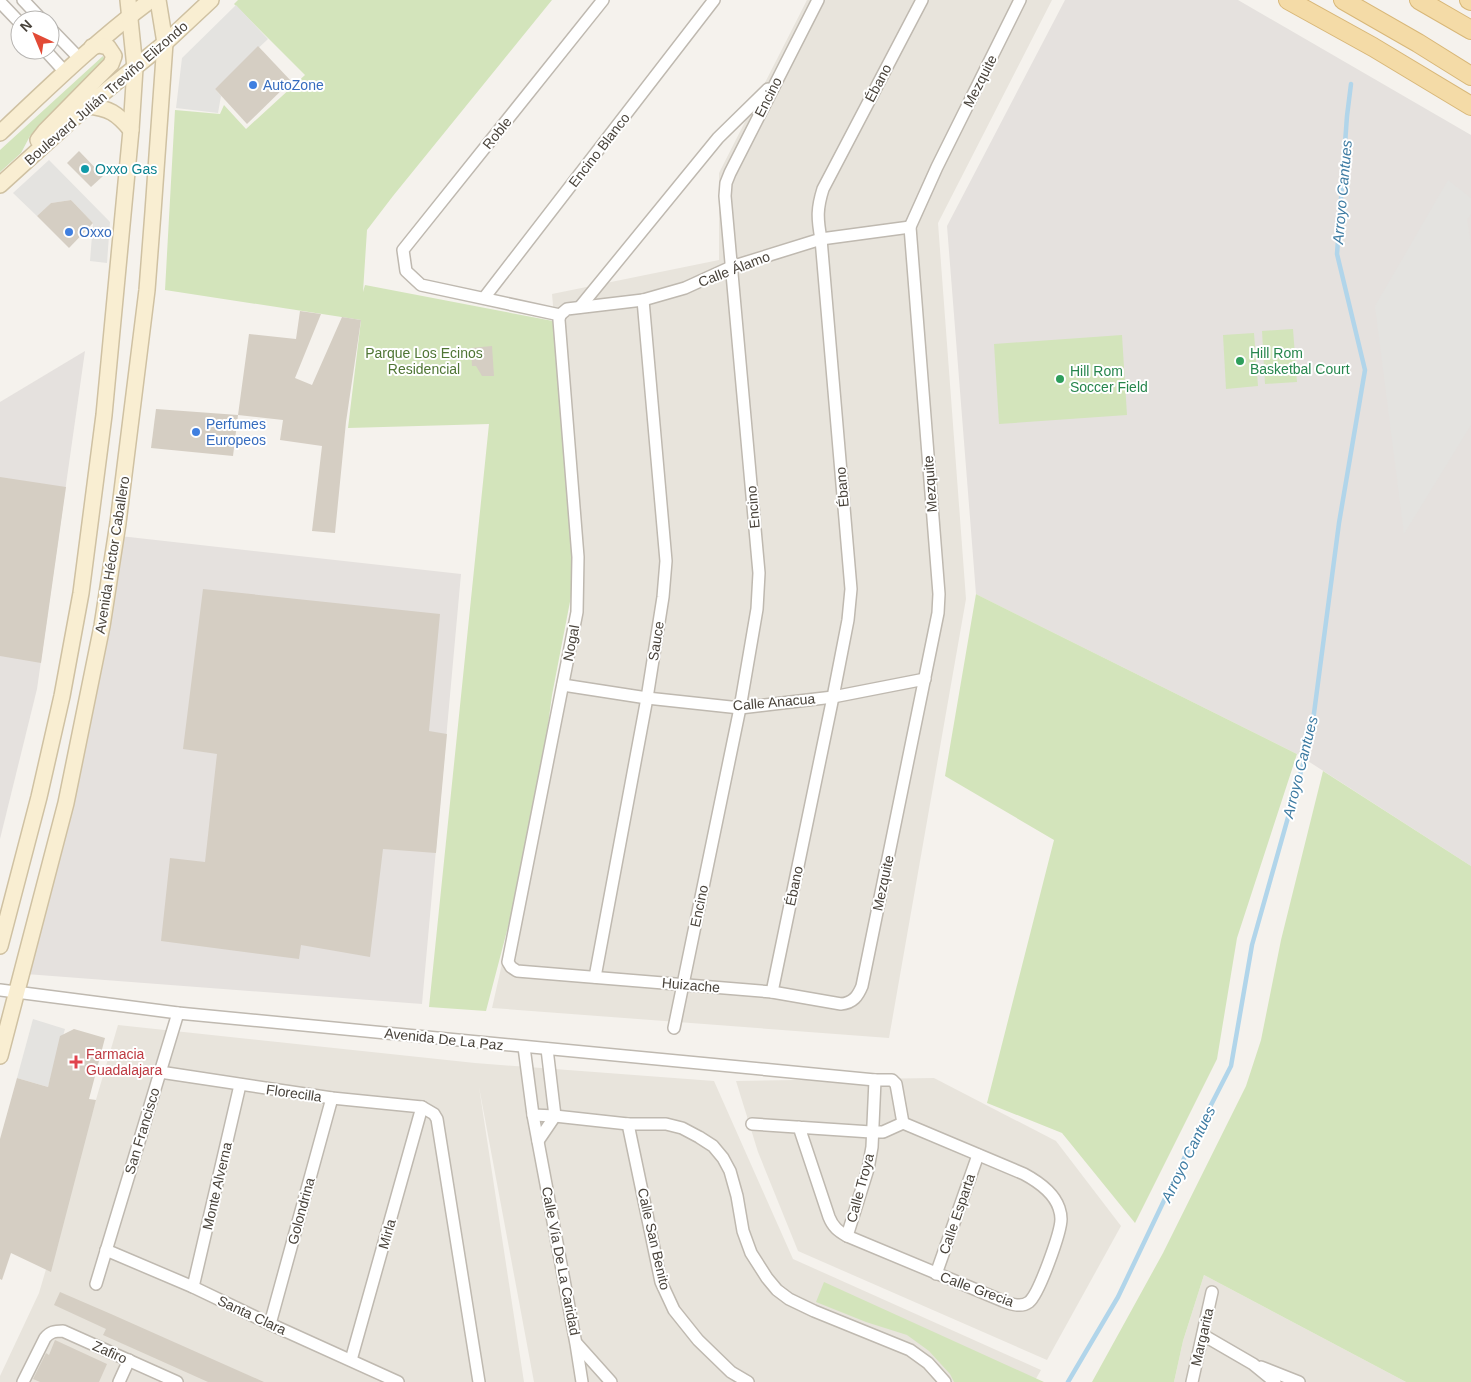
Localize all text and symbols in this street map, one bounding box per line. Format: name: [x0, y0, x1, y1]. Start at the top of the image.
north arrow: [10, 10, 60, 60]
text: N: [17, 16, 35, 35]
street label: Boulevard Julián Treviño Elizondo: [21, 18, 191, 168]
street label: Mezquite: [960, 52, 1000, 110]
street label: Ébano: [861, 61, 895, 105]
street label: Encino: [751, 74, 785, 120]
place label: AutoZone: [263, 77, 324, 93]
marker: AutoZone: [247, 79, 259, 91]
street label: Encino Blanco: [565, 110, 633, 190]
street label: Roble: [479, 114, 515, 152]
water label: Arroyo Cantues: [1329, 139, 1355, 246]
place label: Oxxo Gas: [95, 161, 157, 177]
marker: Oxxo Gas: [79, 163, 91, 175]
place label: Oxxo: [79, 224, 112, 240]
marker: Oxxo: [63, 226, 75, 238]
street label: Calle Álamo: [696, 248, 772, 290]
park label: Parque Los Ecinos Residencial: [365, 345, 483, 377]
place label: Hill Rom Basketbal Court: [1250, 345, 1350, 377]
marker: Hill Rom Basketbal Court: [1234, 355, 1246, 367]
place label: Hill Rom Soccer Field: [1070, 363, 1148, 395]
marker: Hill Rom Soccer Field: [1054, 373, 1066, 385]
place label: Perfumes Europeos: [206, 416, 266, 448]
marker: Perfumes Europeos: [190, 426, 202, 438]
street label: Mezquite: [920, 455, 940, 513]
street label: Ébano: [832, 466, 852, 508]
street label: Avenida Héctor Caballero: [92, 475, 132, 635]
street label: Encino: [743, 485, 763, 529]
street label: Sauce: [645, 620, 667, 662]
street label: Nogal: [560, 624, 582, 662]
street label: Calle Anacua: [732, 690, 816, 714]
water label: Arroyo Cantues: [1279, 714, 1321, 821]
street label: Mezquite: [869, 853, 897, 912]
street label: Ébano: [782, 864, 806, 907]
street label: Encino: [687, 883, 711, 929]
street label: Huizache: [661, 974, 721, 996]
street label: Avenida De La Paz: [384, 1025, 504, 1053]
place label: Farmacia Guadalajara: [86, 1046, 162, 1078]
marker: Farmacia Guadalajara: [70, 1056, 82, 1068]
street label: Florecilla: [265, 1081, 323, 1105]
street label: San Francisco: [121, 1086, 163, 1176]
water label: Arroyo Cantues: [1157, 1103, 1219, 1205]
street label: Monte Alverna: [199, 1140, 235, 1231]
street label: Calle Troya: [843, 1152, 877, 1224]
street label: Calle Esparta: [936, 1171, 978, 1256]
street label: Golondrina: [284, 1176, 318, 1246]
street label: Calle Vía De La Caridad: [539, 1185, 583, 1337]
street label: Calle San Benito: [634, 1186, 674, 1292]
street label: Mirla: [375, 1217, 399, 1251]
street label: Calle Grecia: [938, 1268, 1016, 1310]
street label: Santa Clara: [215, 1292, 289, 1338]
street label: Margarita: [1188, 1306, 1216, 1368]
street label: Zafiro: [90, 1337, 130, 1367]

